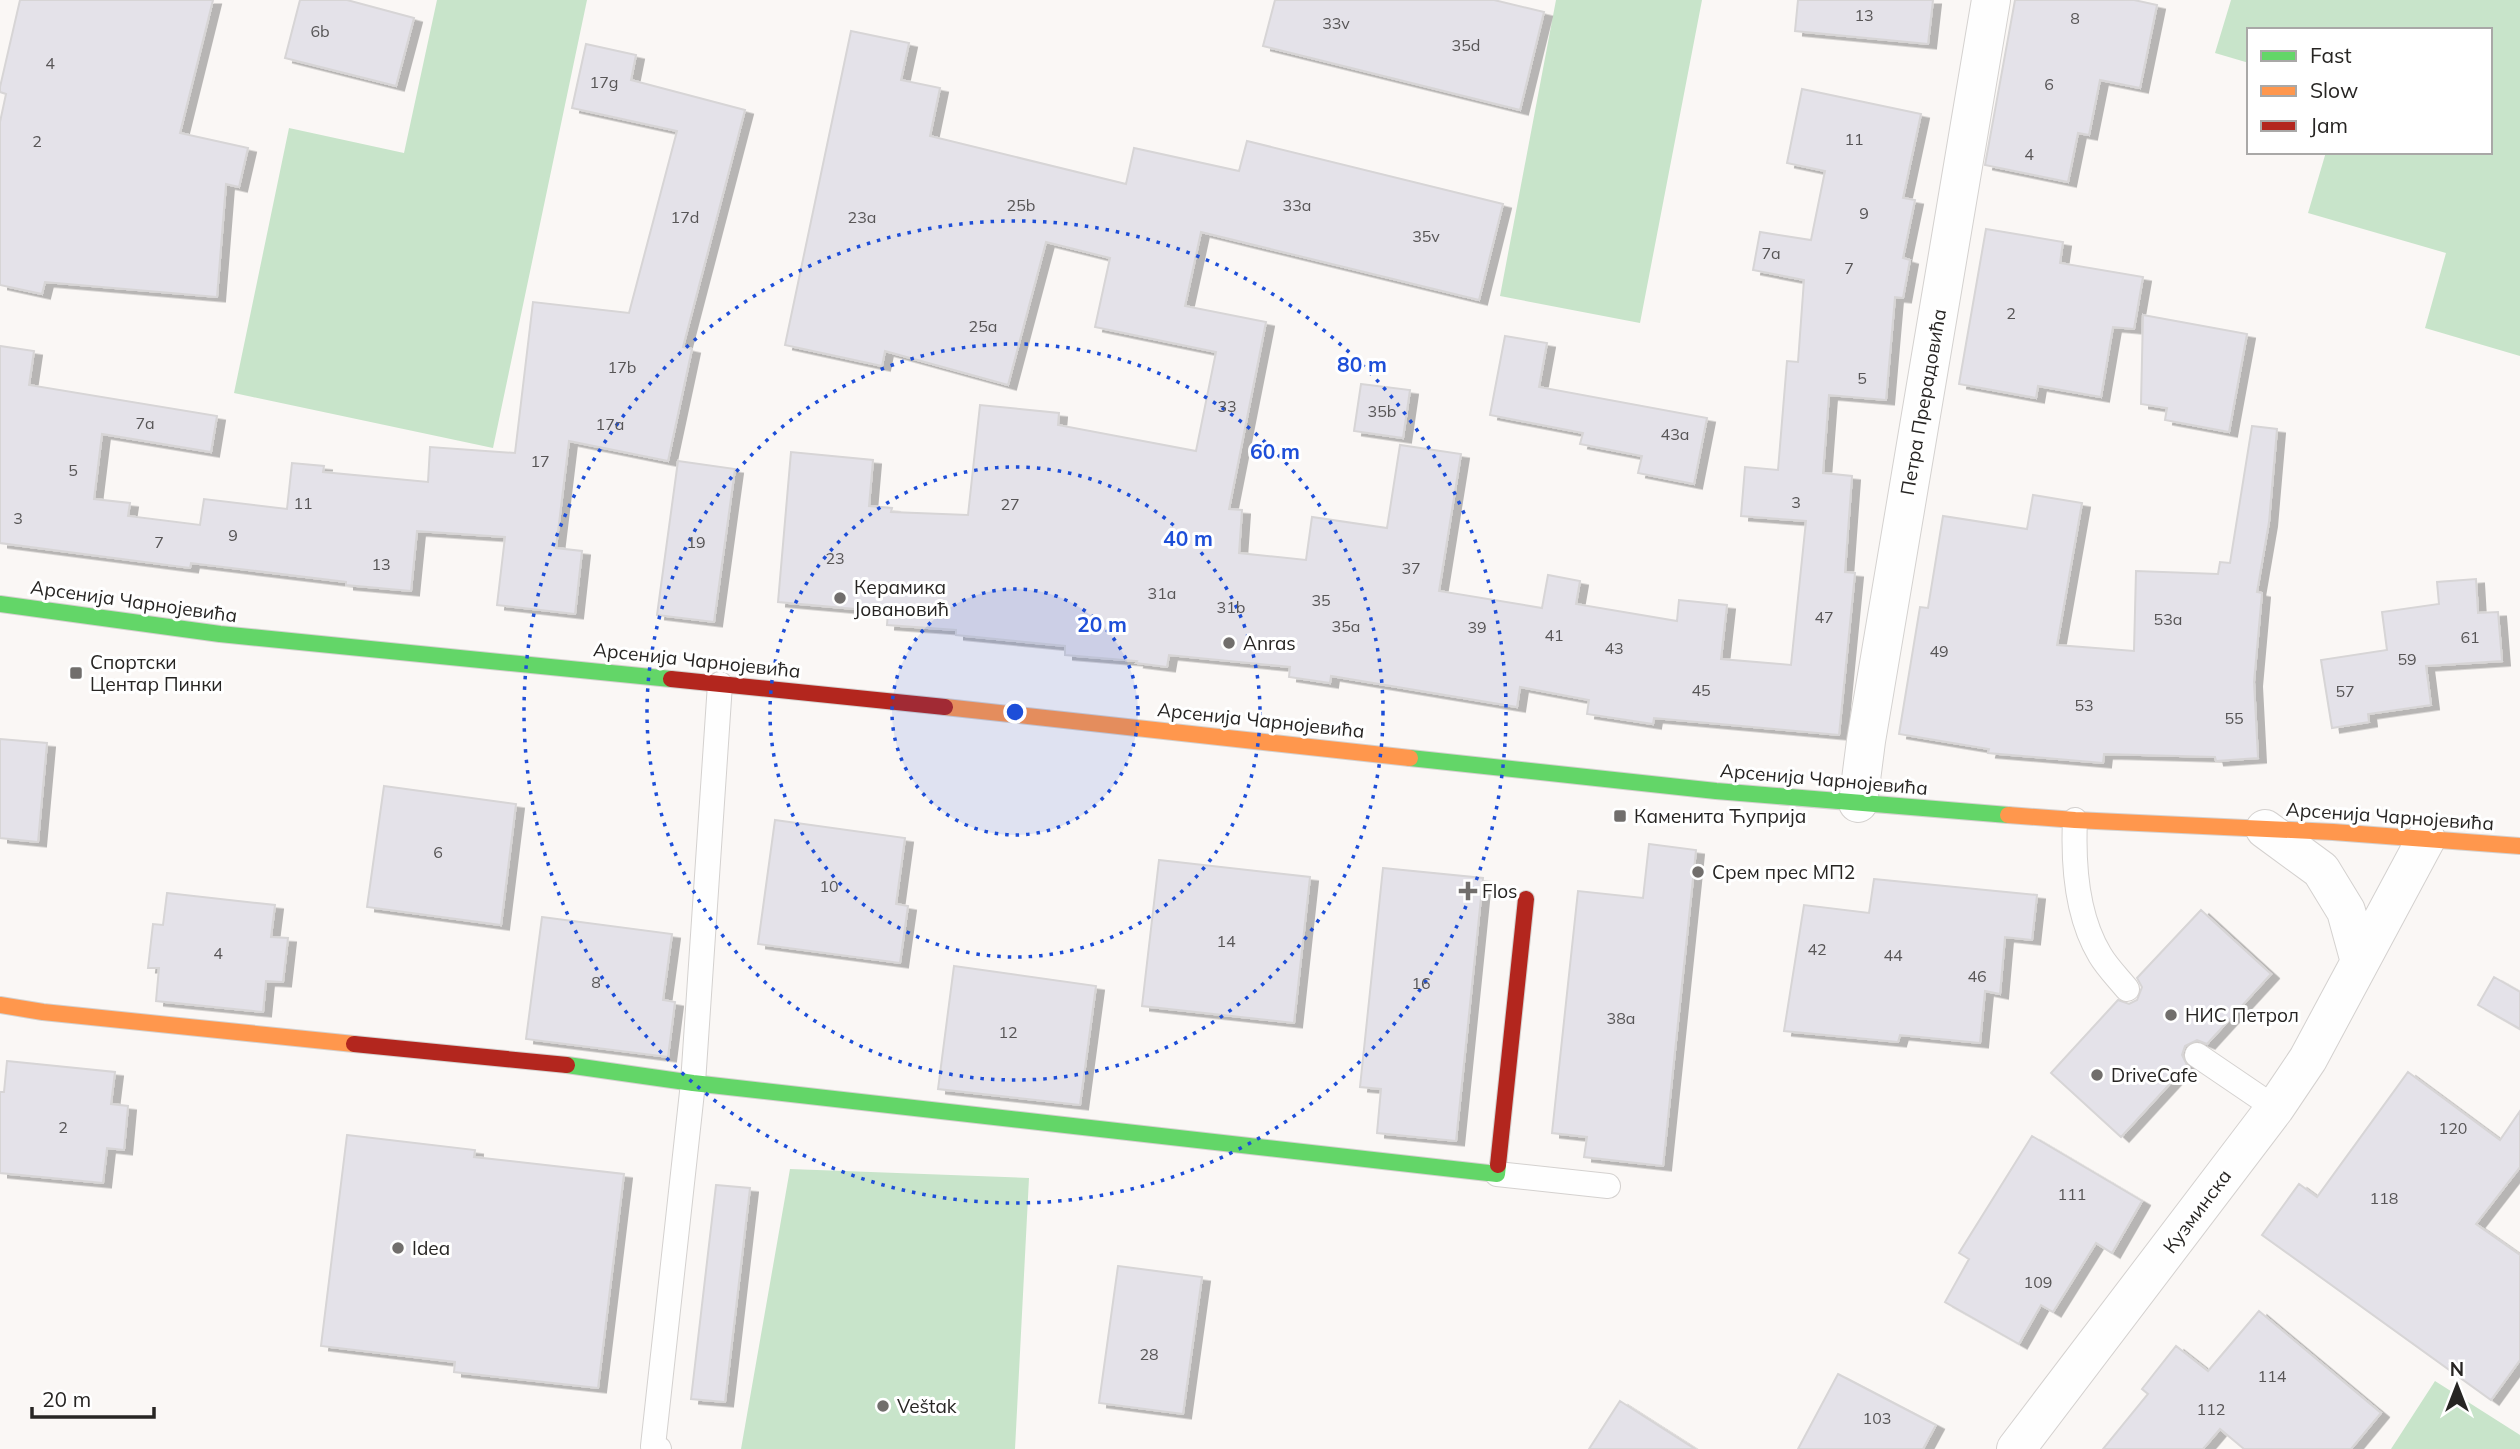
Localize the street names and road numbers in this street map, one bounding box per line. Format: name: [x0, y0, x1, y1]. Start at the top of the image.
street label: Петра Прерадовића: [1895, 307, 1951, 497]
street label: Арсенија Чарнојевића: [29, 575, 239, 627]
street label: Арсенија Чарнојевића: [592, 637, 802, 683]
street label: Арсенија Чарнојевића: [1156, 697, 1366, 743]
street label: Арсенија Чарнојевића: [1719, 758, 1929, 800]
street label: Арсенија Чарнојевића: [2285, 797, 2495, 835]
street label: Кузминска: [2158, 1164, 2236, 1258]

